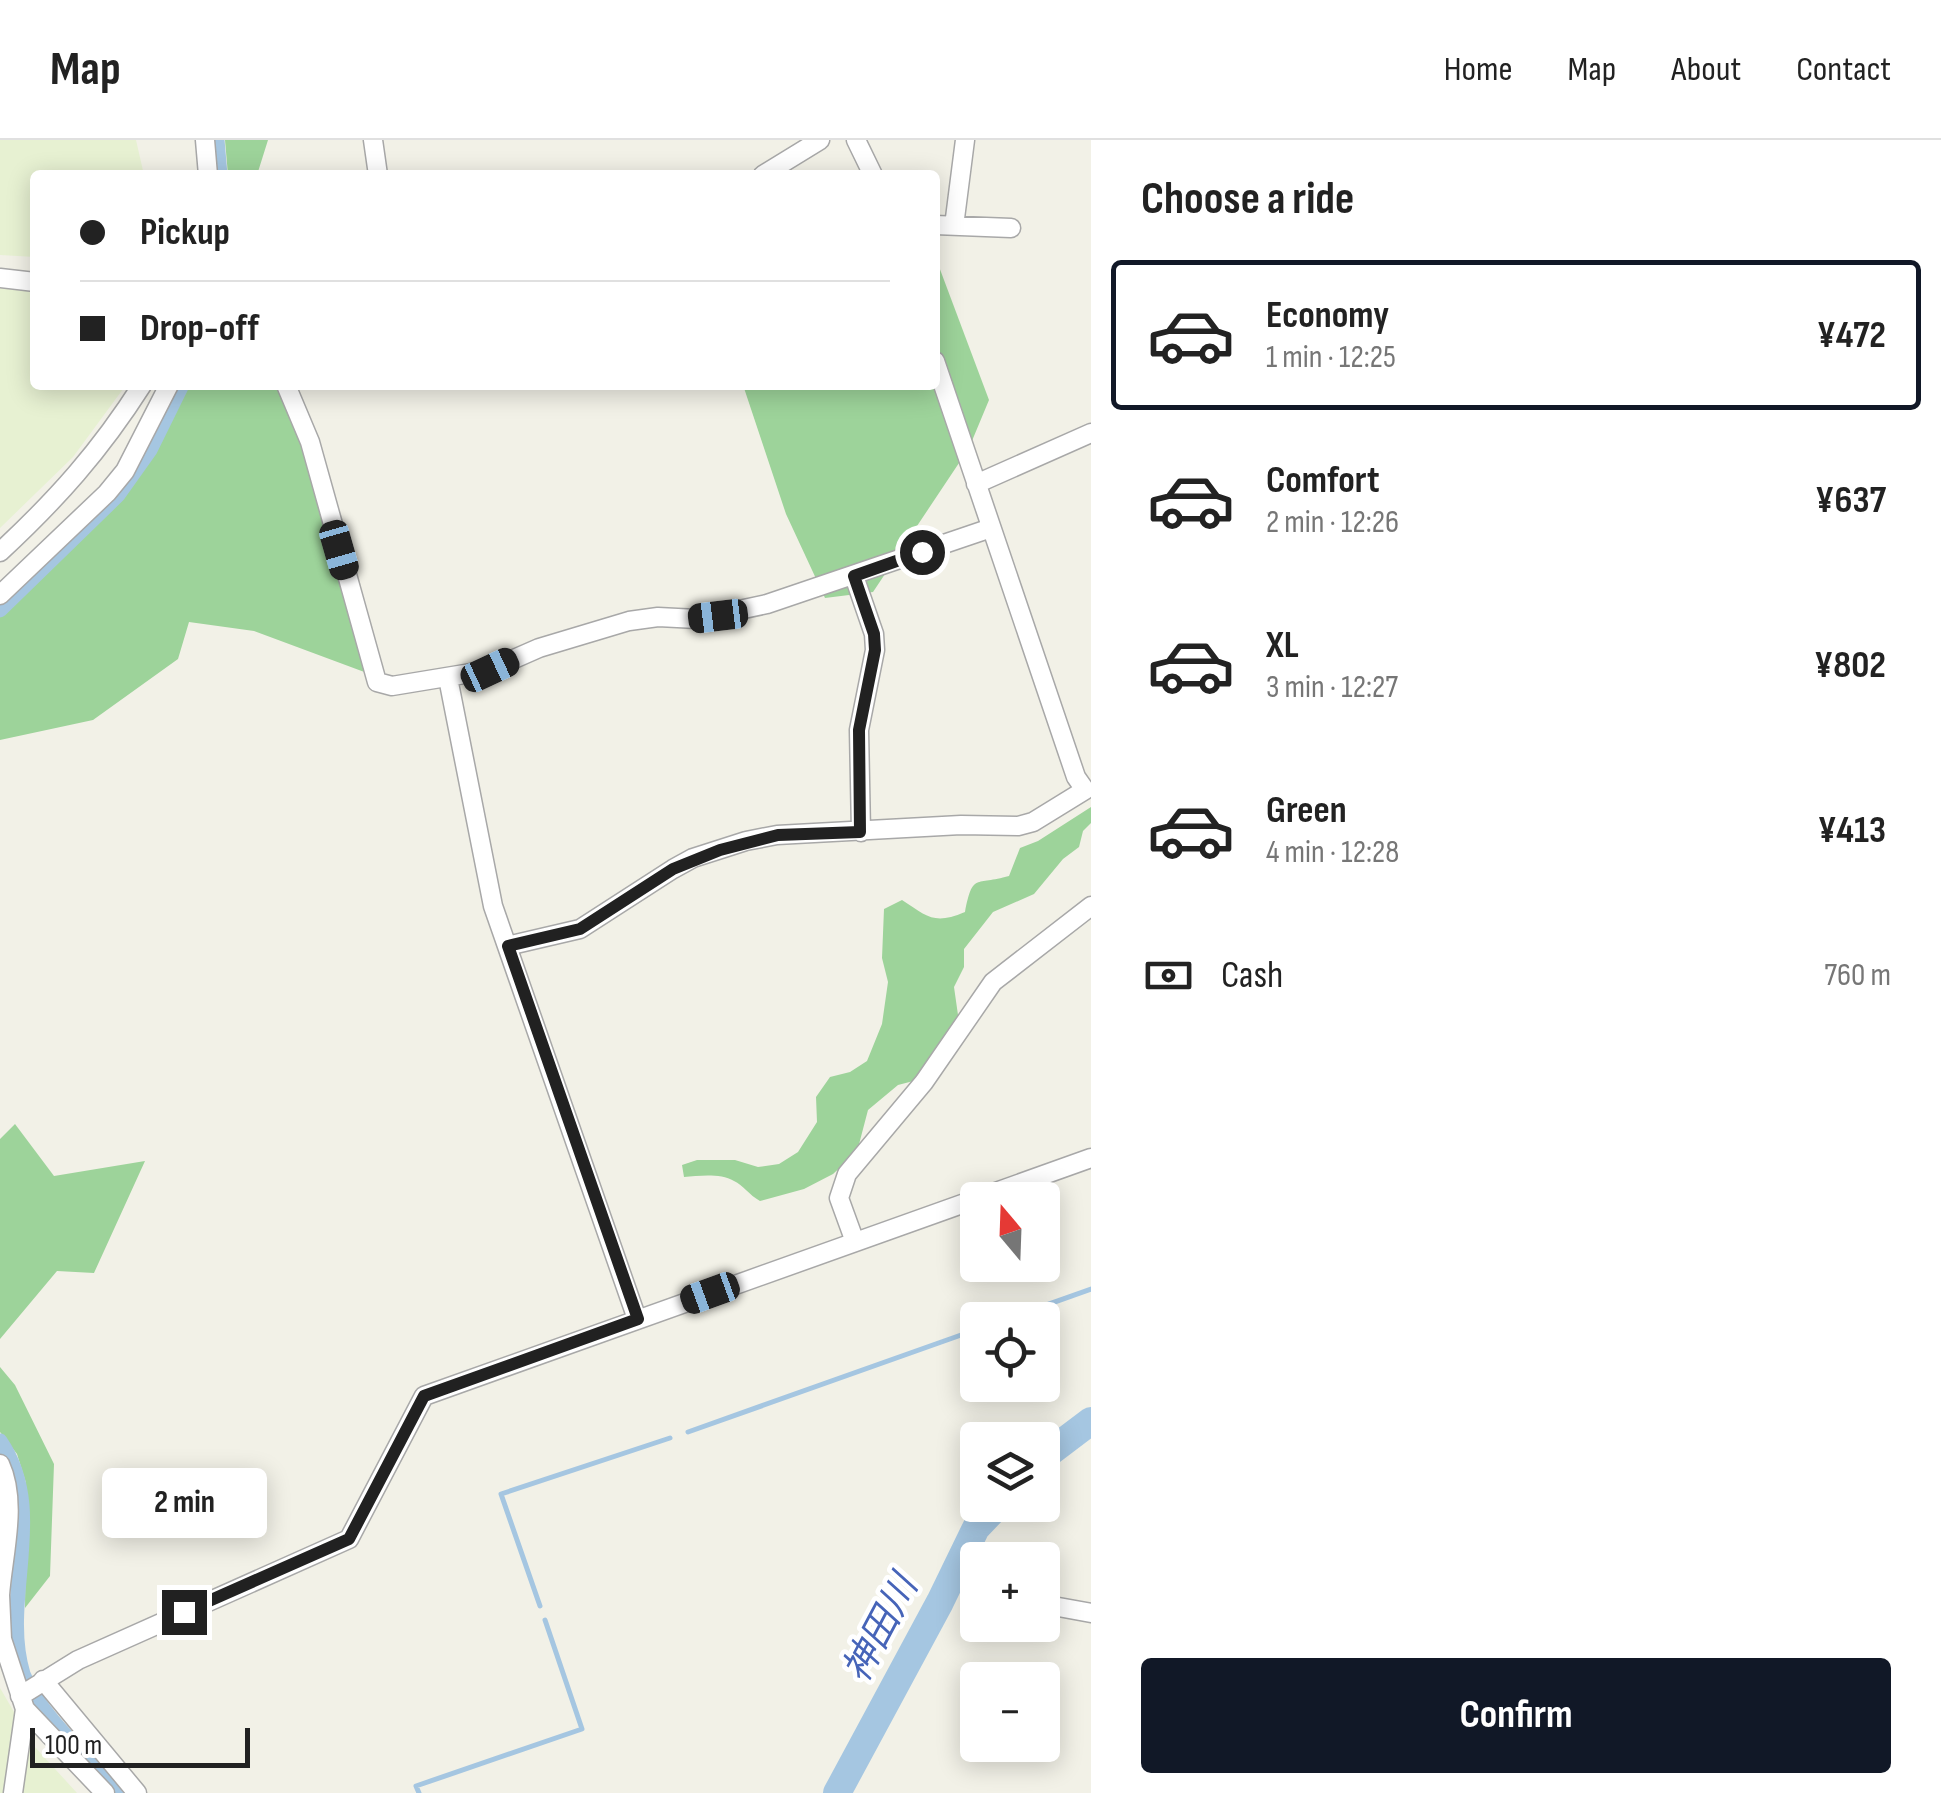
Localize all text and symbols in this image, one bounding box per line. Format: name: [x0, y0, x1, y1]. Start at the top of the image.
text: Map: [50, 41, 121, 98]
text: Home: [1444, 48, 1513, 91]
text: Map: [1568, 48, 1616, 91]
text: About: [1671, 48, 1741, 91]
text: Contact: [1796, 48, 1891, 91]
text: Choose a ride: [1141, 172, 1354, 227]
text: Pickup: [140, 210, 230, 255]
icon: car: [1146, 290, 1236, 380]
text: Economy: [1266, 293, 1389, 338]
text: Drop-off: [140, 306, 259, 351]
text: ¥472: [1817, 313, 1886, 358]
text: 1 min · 12:25: [1266, 338, 1396, 377]
icon: car: [1146, 455, 1236, 545]
text: Comfort: [1266, 458, 1380, 503]
text: ¥637: [1815, 478, 1886, 523]
text: 2 min · 12:26: [1266, 503, 1399, 542]
car: [316, 517, 362, 583]
route start: [900, 530, 945, 575]
car: [686, 597, 750, 635]
icon: car: [1146, 620, 1236, 710]
text: XL: [1266, 623, 1299, 668]
text: ¥802: [1814, 643, 1886, 688]
car: [456, 644, 524, 696]
text: 3 min · 12:27: [1266, 668, 1398, 707]
icon: car: [1146, 785, 1236, 875]
text: Green: [1266, 788, 1347, 833]
text: ¥413: [1817, 808, 1886, 853]
text: 4 min · 12:28: [1266, 833, 1399, 872]
icon: cash: [1141, 948, 1196, 1003]
text: Cash: [1221, 953, 1283, 998]
text: 760 m: [1824, 956, 1891, 995]
north arrow: [960, 1182, 1060, 1282]
map controls: [960, 1182, 1060, 1762]
car: [677, 1269, 743, 1317]
button: locate: [960, 1302, 1060, 1402]
button: layers: [960, 1422, 1060, 1522]
callout: 2 min: [101, 1467, 266, 1537]
text: 2 min: [154, 1483, 215, 1522]
button: +: [960, 1542, 1060, 1642]
water label: 神田川: [834, 1565, 930, 1690]
route end: [162, 1590, 207, 1635]
button: Confirm: [1141, 1658, 1891, 1773]
button: −: [960, 1662, 1060, 1762]
scale bar: [30, 1723, 250, 1768]
text: 100 m: [45, 1729, 102, 1762]

